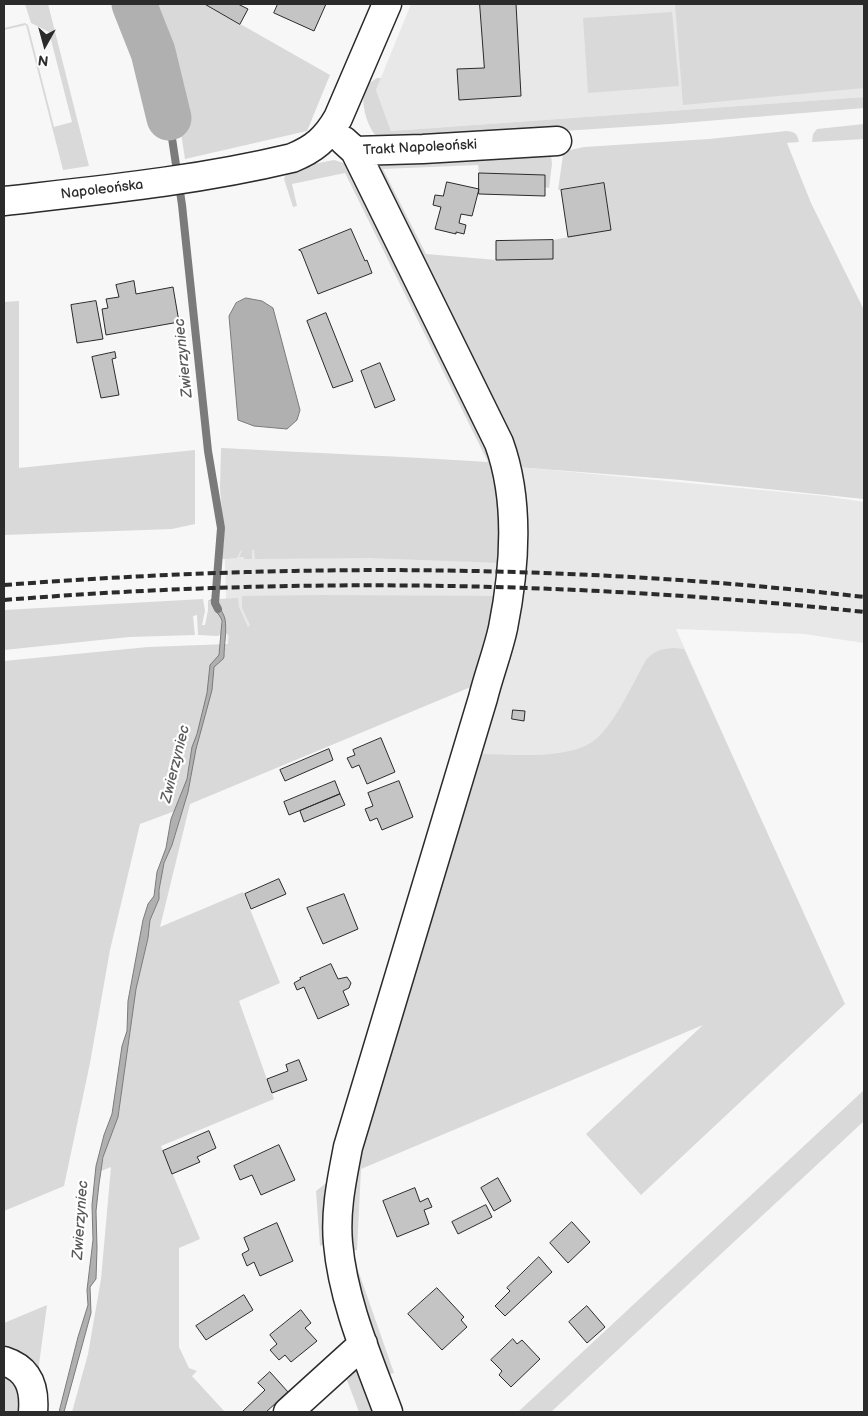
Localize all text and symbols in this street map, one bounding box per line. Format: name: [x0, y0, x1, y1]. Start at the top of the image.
north arrow: [20, 20, 70, 70]
text: N: [37, 51, 49, 69]
street label: Trakt Napoleoński: [363, 137, 477, 159]
street label: Napoleońska: [60, 177, 144, 203]
water label: Zwierzyniec: [171, 318, 197, 398]
water label: Zwierzyniec: [158, 723, 194, 805]
water label: Zwierzyniec: [69, 1180, 93, 1260]

